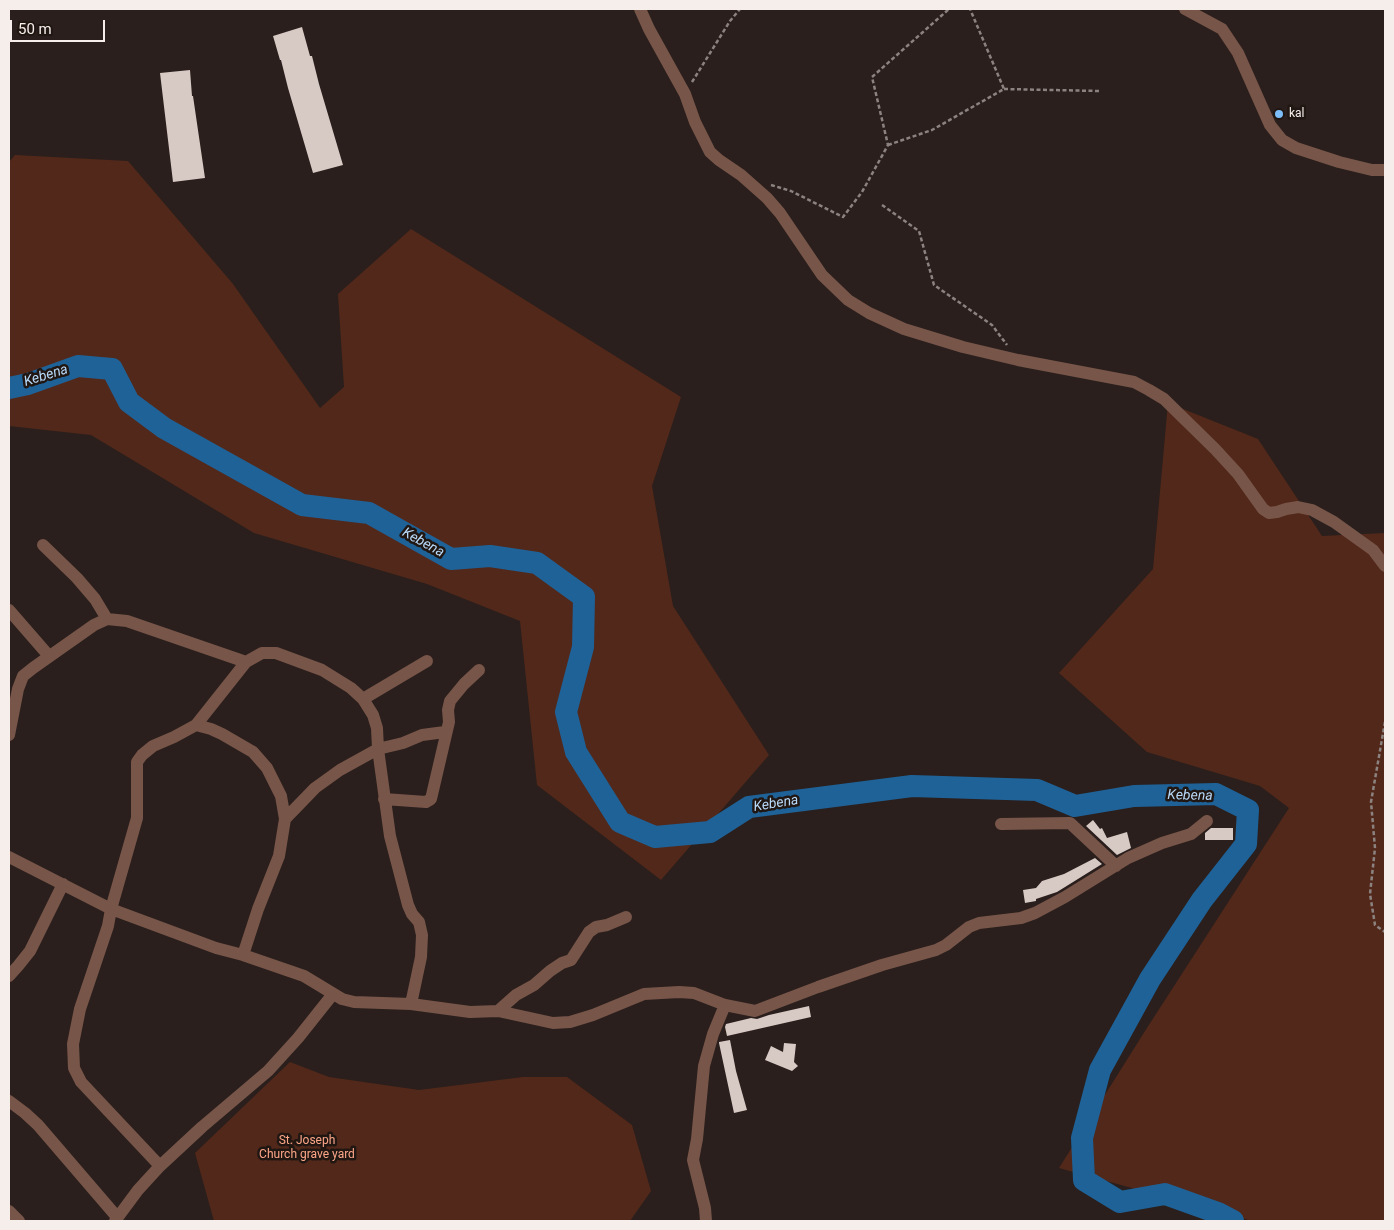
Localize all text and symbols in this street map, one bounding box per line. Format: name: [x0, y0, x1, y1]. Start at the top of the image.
scale bar: [12, 10, 108, 42]
text: 50 m: [18, 20, 52, 38]
place label: kal: [1289, 107, 1305, 121]
marker: kal: [1273, 108, 1285, 120]
water label: Kebena: [22, 361, 70, 391]
water label: Kebena: [399, 525, 447, 561]
water label: Kebena: [1167, 787, 1213, 805]
water label: Kebena: [752, 792, 800, 816]
park label: St. Joseph Church grave yard: [259, 1134, 355, 1162]

